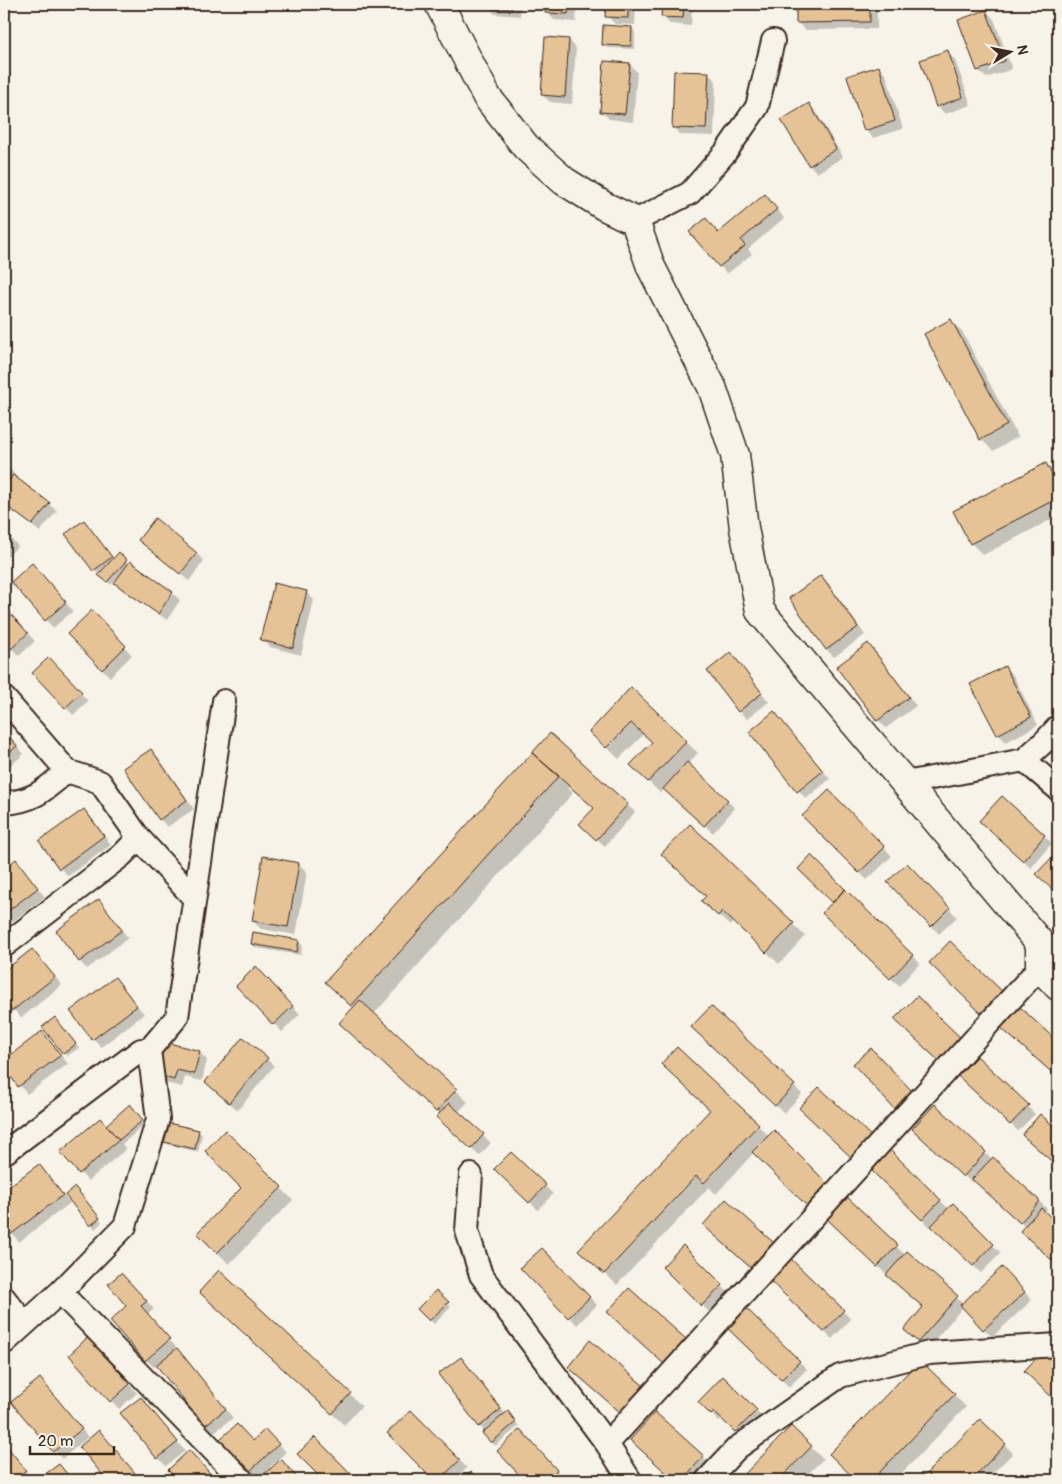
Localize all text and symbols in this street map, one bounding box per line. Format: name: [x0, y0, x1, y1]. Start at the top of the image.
north arrow: [984, 28, 1034, 78]
text: N: [1013, 44, 1032, 56]
scale bar: [30, 1424, 114, 1456]
text: 20 m: [38, 1432, 73, 1451]

